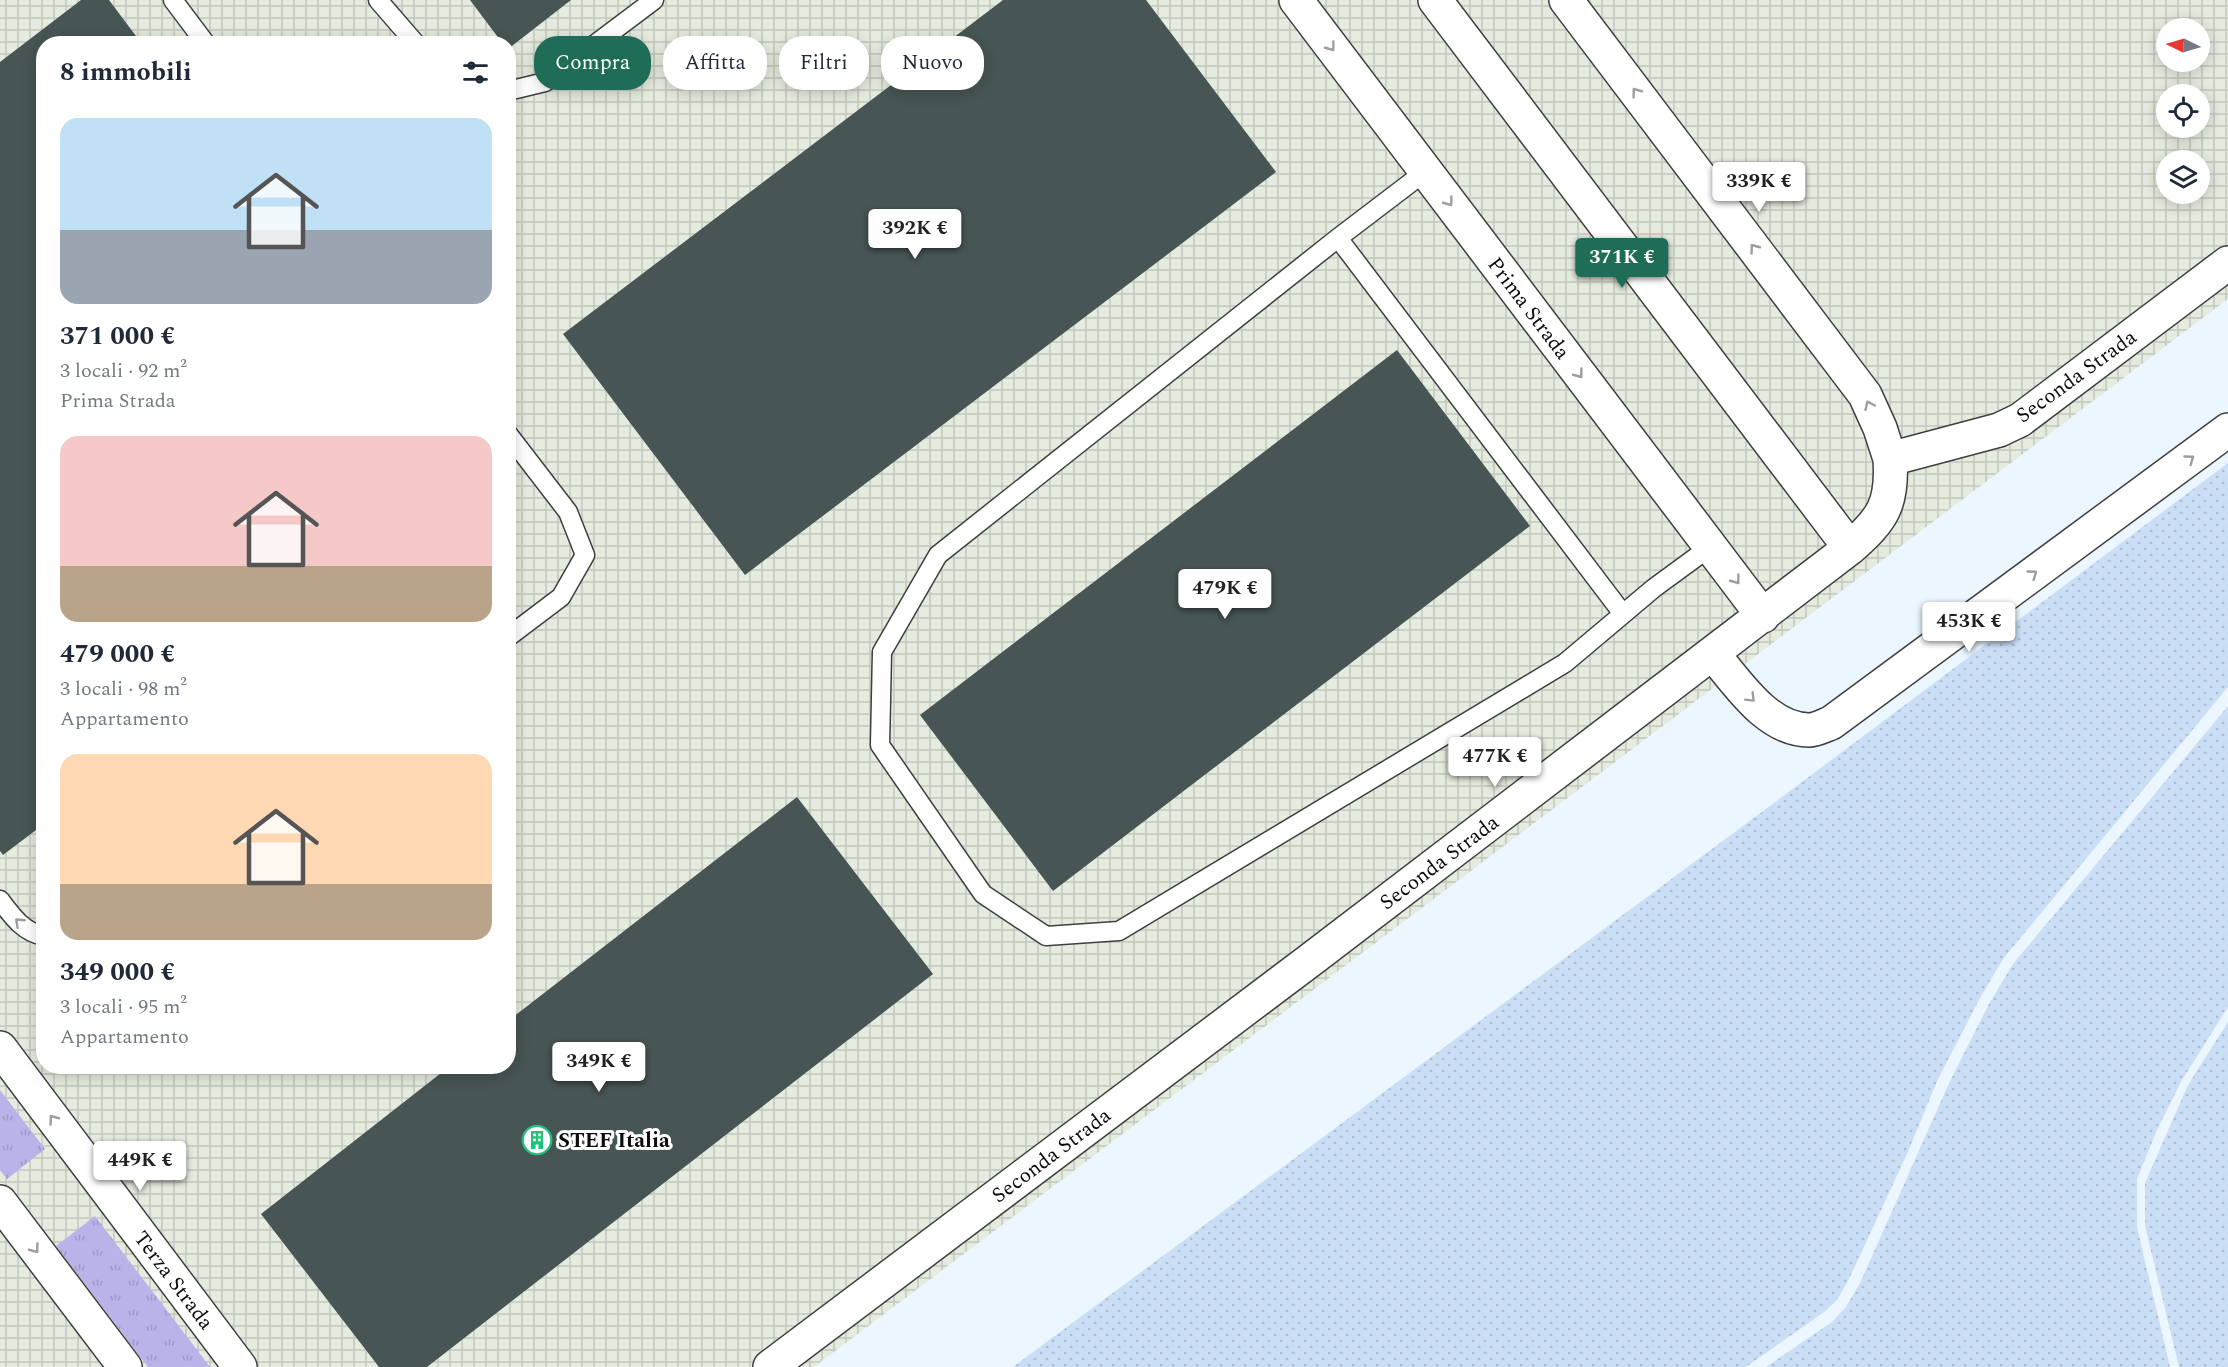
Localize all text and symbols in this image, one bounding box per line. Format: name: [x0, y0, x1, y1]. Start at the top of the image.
north arrow: [2156, 18, 2210, 72]
map controls: [2156, 18, 2210, 204]
chip: Compra: [534, 36, 651, 90]
chip: Affitta: [663, 36, 767, 90]
chip: Filtri: [779, 36, 869, 90]
chip: Nuovo: [881, 36, 984, 90]
one-way arrow: [1324, 40, 1335, 51]
text: 8 immobili: [60, 52, 192, 92]
icon: filters: [459, 56, 492, 89]
button: locate: [2156, 84, 2210, 138]
one-way arrow: [1632, 88, 1643, 99]
button: layers: [2156, 150, 2210, 204]
icon: home: [222, 157, 330, 265]
pin: 339K €: [1710, 162, 1808, 213]
text: 339K €: [1726, 166, 1792, 196]
one-way arrow: [1442, 195, 1453, 206]
pin: 392K €: [866, 209, 964, 260]
text: 392K €: [882, 213, 948, 243]
pin: 371K €: [1573, 238, 1671, 289]
text: 371K €: [1589, 242, 1655, 272]
one-way arrow: [1750, 244, 1761, 255]
street label: Prima Strada: [1479, 250, 1578, 367]
text: 371 000 €: [60, 316, 175, 356]
street label: Seconda Strada: [2010, 322, 2144, 432]
text: 3 locali · 92 m²: [60, 356, 187, 386]
one-way arrow: [1572, 367, 1583, 378]
text: Prima Strada: [60, 386, 176, 416]
one-way arrow: [1865, 400, 1877, 411]
one-way arrow: [2183, 455, 2194, 466]
icon: home: [222, 475, 330, 583]
pin: 479K €: [1176, 569, 1274, 620]
one-way arrow: [2026, 570, 2037, 581]
text: 479K €: [1192, 573, 1258, 603]
one-way arrow: [1728, 573, 1739, 584]
pin: 453K €: [1920, 602, 2018, 653]
text: 453K €: [1936, 606, 2002, 636]
text: 479 000 €: [60, 634, 175, 674]
text: 3 locali · 98 m²: [60, 674, 187, 704]
one-way arrow: [1744, 691, 1754, 702]
text: Appartamento: [60, 704, 189, 734]
pin: 477K €: [1446, 737, 1544, 788]
text: 477K €: [1462, 741, 1528, 771]
icon: home: [222, 793, 330, 901]
street label: Seconda Strada: [1373, 807, 1507, 918]
one-way arrow: [15, 918, 25, 929]
text: 349 000 €: [60, 952, 175, 992]
text: 3 locali · 95 m²: [60, 992, 187, 1022]
text: Appartamento: [60, 1022, 189, 1052]
pin: 349K €: [550, 1042, 648, 1093]
text: 349K €: [566, 1046, 632, 1076]
street label: Seconda Strada: [985, 1100, 1119, 1211]
one-way arrow: [49, 1115, 60, 1126]
building icon: STEF Italia: [521, 1124, 553, 1156]
place label: STEF Italia: [558, 1125, 670, 1157]
pin: 449K €: [91, 1141, 189, 1192]
text: 449K €: [107, 1145, 173, 1175]
street label: Terza Strada: [125, 1224, 222, 1338]
one-way arrow: [28, 1242, 39, 1253]

